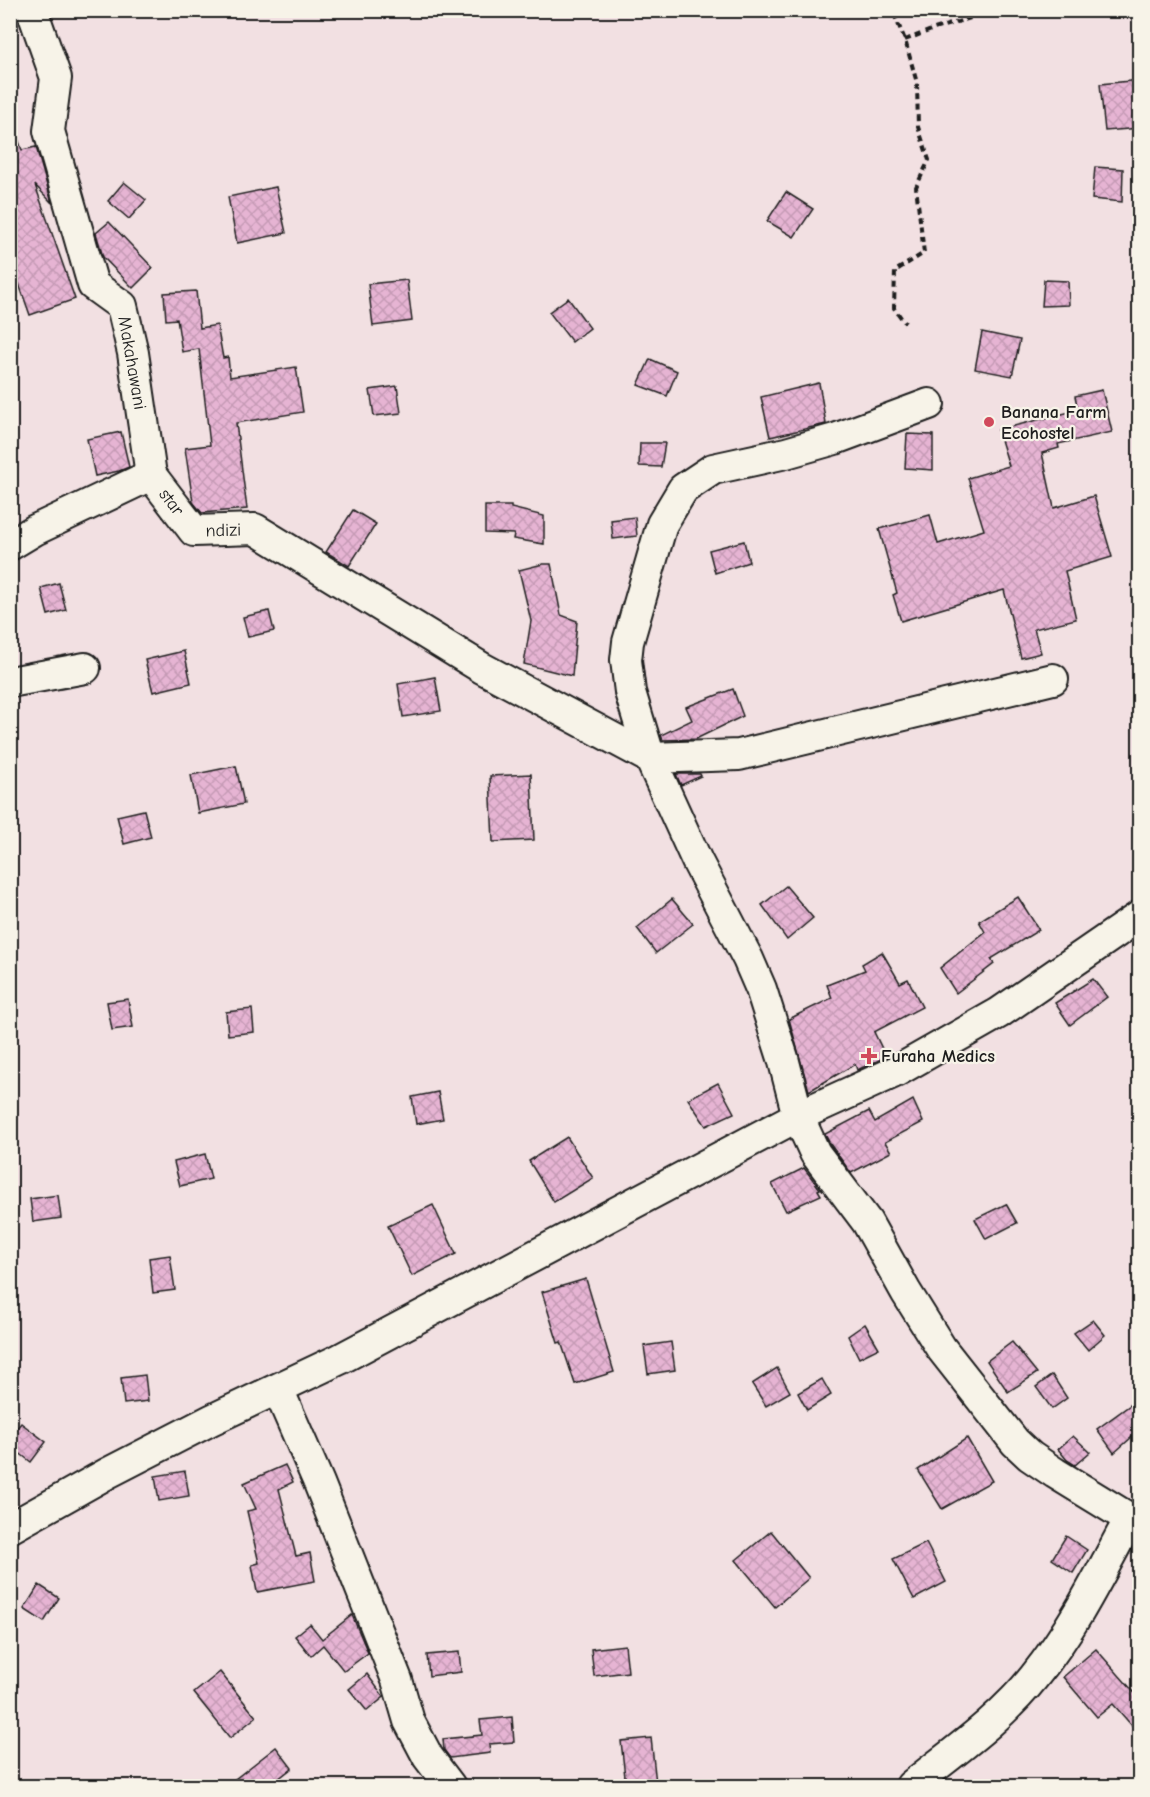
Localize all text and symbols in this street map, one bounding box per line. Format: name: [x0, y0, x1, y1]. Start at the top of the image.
street label: Makahawani: [113, 315, 151, 411]
place label: Banana Farm Ecohostel: [1001, 402, 1107, 444]
marker: Banana Farm Ecohostel: [982, 415, 996, 429]
street label: star: [155, 484, 189, 520]
street label: ndizi: [205, 519, 241, 541]
place label: Furaha Medics: [881, 1046, 995, 1067]
marker: Furaha Medics: [862, 1049, 876, 1063]

